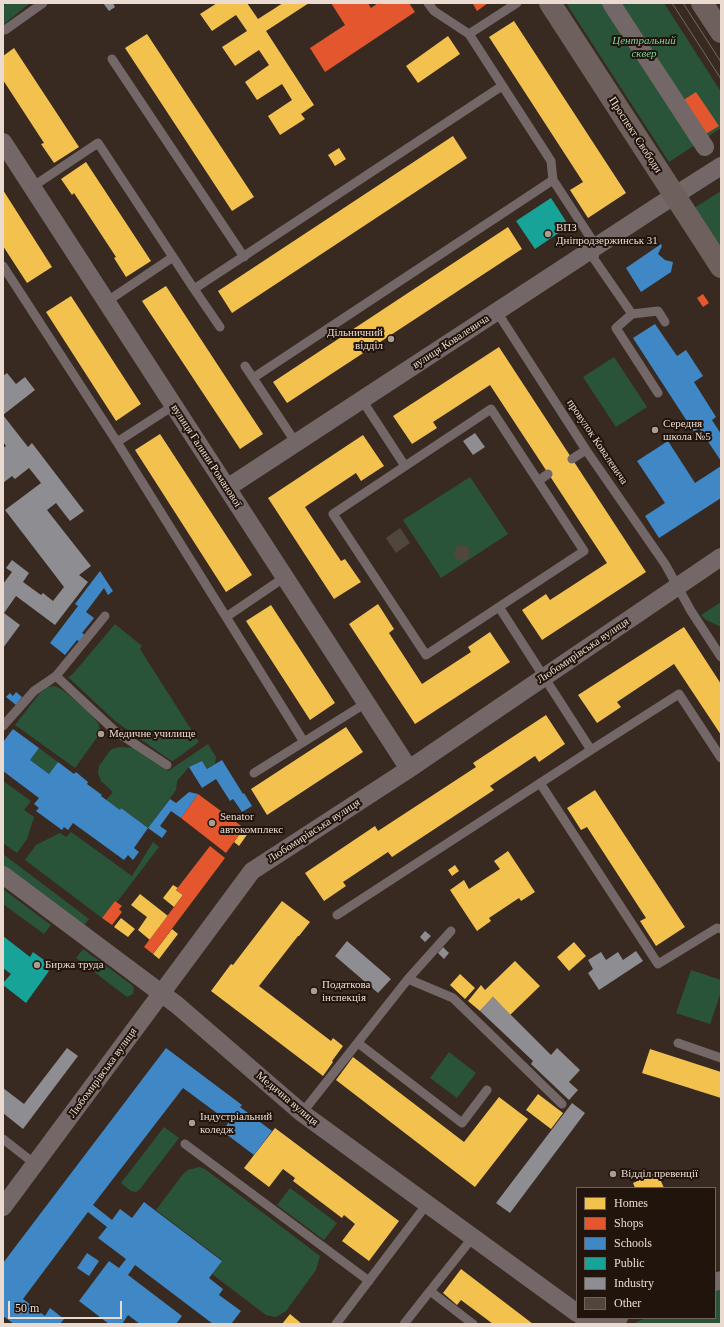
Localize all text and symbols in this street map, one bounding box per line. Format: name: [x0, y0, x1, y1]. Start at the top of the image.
park label: Центральний сквер: [612, 34, 676, 60]
street label: Проспект Свободи: [606, 95, 664, 175]
place label: ВПЗ Дніпродзержинськ 31: [556, 221, 658, 247]
marker: ВПЗ Дніпродзержинськ 31: [543, 229, 553, 239]
street label: вулиця Ковалевича: [410, 312, 492, 372]
place label: Дільничний відділ: [327, 326, 383, 352]
marker: Дільничний відділ: [386, 334, 396, 344]
street label: провулок Ковалевича: [564, 397, 630, 487]
street label: вулиця Галини Романової: [168, 402, 244, 510]
place label: Середня школа №5: [663, 417, 711, 443]
marker: Середня школа №5: [650, 425, 660, 435]
street label: Любомирівська вулиця: [535, 615, 631, 687]
place label: Медичне училище: [109, 727, 196, 741]
marker: Медичне училище: [96, 729, 106, 739]
street label: Любомирівська вулиця: [265, 796, 363, 866]
place label: Senator автокомплекс: [220, 810, 283, 836]
marker: Senator автокомплекс: [207, 818, 217, 828]
place label: Биржа труда: [45, 958, 104, 972]
marker: Биржа труда: [32, 960, 42, 970]
place label: Податкова інспекція: [322, 978, 370, 1004]
marker: Податкова інспекція: [309, 986, 319, 996]
street label: Любомирівська вулиця: [66, 1025, 140, 1121]
street label: Медична вулиця: [253, 1069, 321, 1129]
place label: Індустріальний коледж: [200, 1110, 272, 1136]
marker: Індустріальний коледж: [187, 1118, 197, 1128]
place label: Відділ превенції: [621, 1167, 698, 1181]
marker: Відділ превенції: [608, 1169, 618, 1179]
legend: [576, 1187, 716, 1319]
text: Homes: [614, 1196, 648, 1210]
text: Shops: [614, 1216, 643, 1230]
text: Schools: [614, 1236, 652, 1250]
text: Public: [614, 1256, 645, 1270]
text: Industry: [614, 1276, 654, 1290]
scale bar: [10, 1293, 124, 1319]
text: Other: [614, 1296, 641, 1310]
text: 50 m: [15, 1301, 39, 1315]

